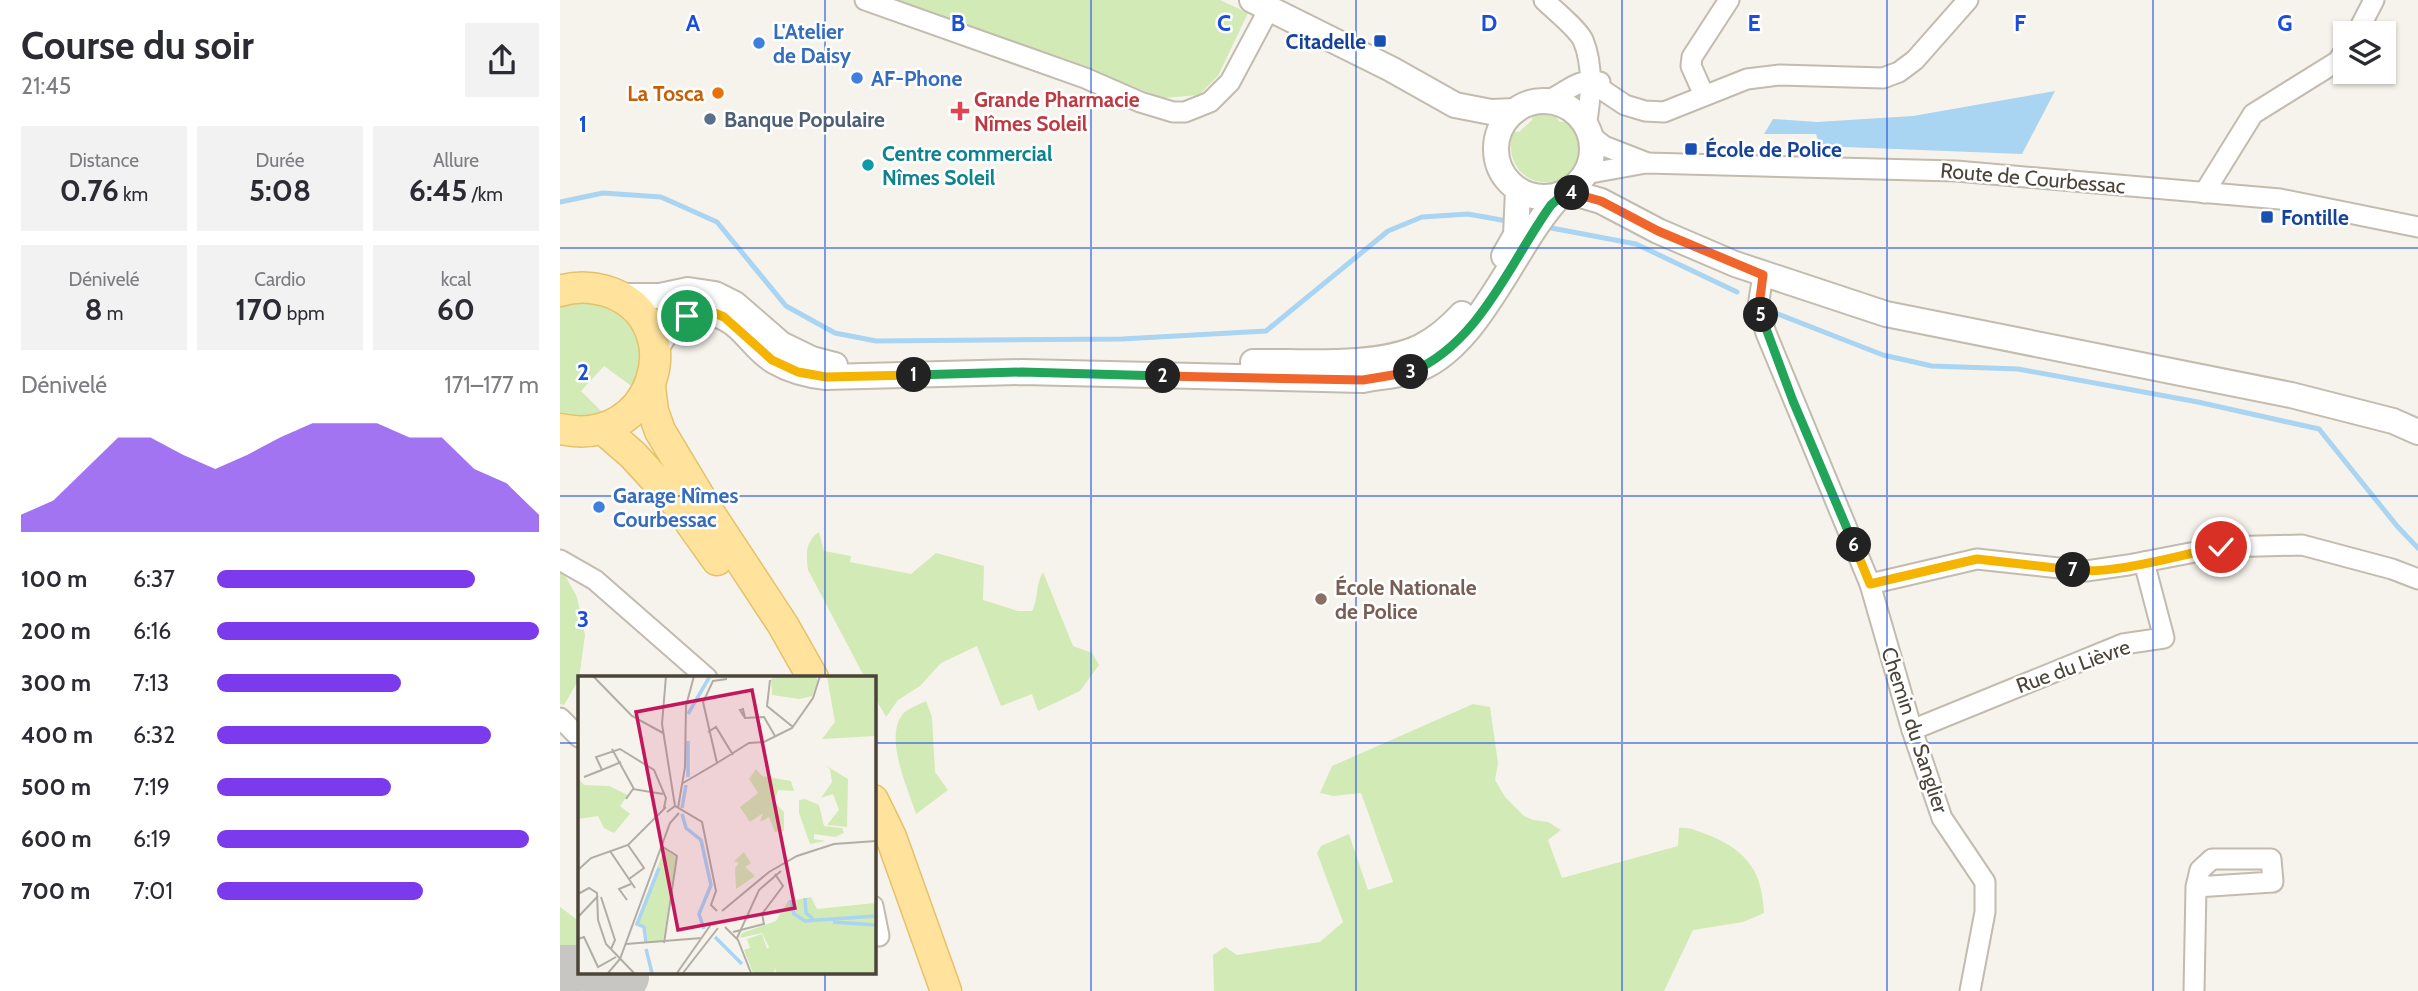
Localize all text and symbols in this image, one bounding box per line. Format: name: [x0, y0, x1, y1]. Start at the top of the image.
text: A: [686, 9, 701, 37]
text: B: [951, 9, 965, 37]
text: C: [1217, 9, 1231, 37]
text: D: [1481, 9, 1497, 37]
text: E: [1747, 9, 1761, 37]
text: F: [2014, 9, 2026, 37]
text: G: [2277, 9, 2293, 37]
place label: L'Atelier de Daisy: [773, 19, 852, 68]
map controls: [2333, 21, 2396, 84]
button: layers: [2333, 21, 2396, 84]
text: Course du soir: [21, 22, 254, 69]
button: share: [465, 23, 539, 97]
place label: Citadelle: [1285, 29, 1366, 54]
marker: Citadelle: [1372, 33, 1388, 49]
marker: L'Atelier de Daisy: [751, 35, 767, 51]
place label: AF-Phone: [871, 66, 962, 91]
marker: AF-Phone: [849, 70, 865, 86]
text: 21:45: [21, 72, 71, 100]
place label: La Tosca: [627, 81, 705, 106]
marker: La Tosca: [710, 85, 726, 101]
place label: Grande Pharmacie Nîmes Soleil: [974, 87, 1140, 136]
marker: Grande Pharmacie Nîmes Soleil: [952, 103, 968, 119]
place label: Banque Populaire: [724, 107, 885, 132]
text: 1: [579, 110, 587, 138]
marker: Banque Populaire: [702, 111, 718, 127]
place label: École de Police: [1705, 137, 1842, 162]
place label: Centre commercial Nîmes Soleil: [882, 141, 1053, 190]
marker: École de Police: [1683, 141, 1699, 157]
text: Distance: [69, 149, 139, 172]
text: Durée: [256, 149, 304, 172]
text: Allure: [433, 149, 479, 172]
marker: Centre commercial Nîmes Soleil: [860, 157, 876, 173]
street label: Route de Courbessac: [1939, 157, 2127, 199]
text: 0.76: [60, 172, 119, 209]
text: 5:08: [249, 172, 311, 209]
text: 6:45: [409, 172, 467, 209]
pin: 4: [1555, 176, 1590, 210]
text: 4: [1566, 181, 1577, 204]
text: km: [119, 183, 148, 206]
text: /km: [467, 183, 503, 206]
place label: Fontille: [2281, 205, 2349, 230]
marker: Fontille: [2259, 209, 2275, 225]
text: Dénivelé: [68, 268, 140, 291]
text: Cardio: [254, 268, 306, 291]
text: kcal: [441, 268, 471, 291]
pin: [657, 286, 717, 346]
text: 8: [84, 291, 103, 328]
text: 170: [235, 291, 283, 328]
text: 60: [437, 291, 475, 328]
icon: arrive: [668, 297, 706, 335]
pin: 5: [1744, 298, 1778, 332]
text: m: [103, 302, 124, 325]
text: bpm: [283, 302, 325, 325]
text: 5: [1755, 303, 1766, 326]
pin: 3: [1394, 354, 1428, 390]
text: 2: [577, 358, 589, 386]
pin: 1: [896, 358, 932, 392]
pin: 2: [1146, 358, 1180, 394]
text: 3: [1405, 360, 1416, 383]
text: 1: [910, 363, 917, 386]
text: 2: [1157, 364, 1168, 387]
text: Dénivelé: [21, 371, 107, 399]
text: 171–177 m: [444, 371, 539, 399]
place label: Garage Nîmes Courbessac: [613, 483, 738, 532]
marker: Garage Nîmes Courbessac: [591, 499, 607, 515]
pin: [2191, 517, 2251, 577]
pin: 6: [1836, 528, 1872, 562]
icon: check: [2202, 528, 2240, 566]
text: 6: [1848, 533, 1859, 556]
pin: 7: [2056, 552, 2090, 588]
text: 7: [2068, 558, 2077, 581]
text: 100 m: [21, 565, 87, 593]
text: 6:37: [133, 565, 175, 593]
place label: École Nationale de Police: [1335, 575, 1477, 624]
marker: École Nationale de Police: [1313, 591, 1329, 607]
text: 3: [577, 605, 589, 633]
text: 200 m: [21, 617, 91, 645]
text: 6:16: [133, 617, 171, 645]
street label: Rue du Lièvre: [2013, 634, 2134, 698]
street label: Chemin du Sanglier: [1876, 644, 1954, 817]
text: 300 m: [21, 669, 91, 697]
text: 7:13: [133, 669, 169, 697]
inset map: [578, 676, 875, 974]
text: 400 m: [21, 721, 93, 749]
text: 6:32: [133, 721, 175, 749]
text: 500 m: [21, 773, 91, 801]
text: 7:19: [133, 773, 170, 801]
text: 600 m: [21, 825, 92, 853]
text: 6:19: [133, 825, 171, 853]
text: 700 m: [21, 877, 90, 905]
text: 7:01: [133, 877, 173, 905]

